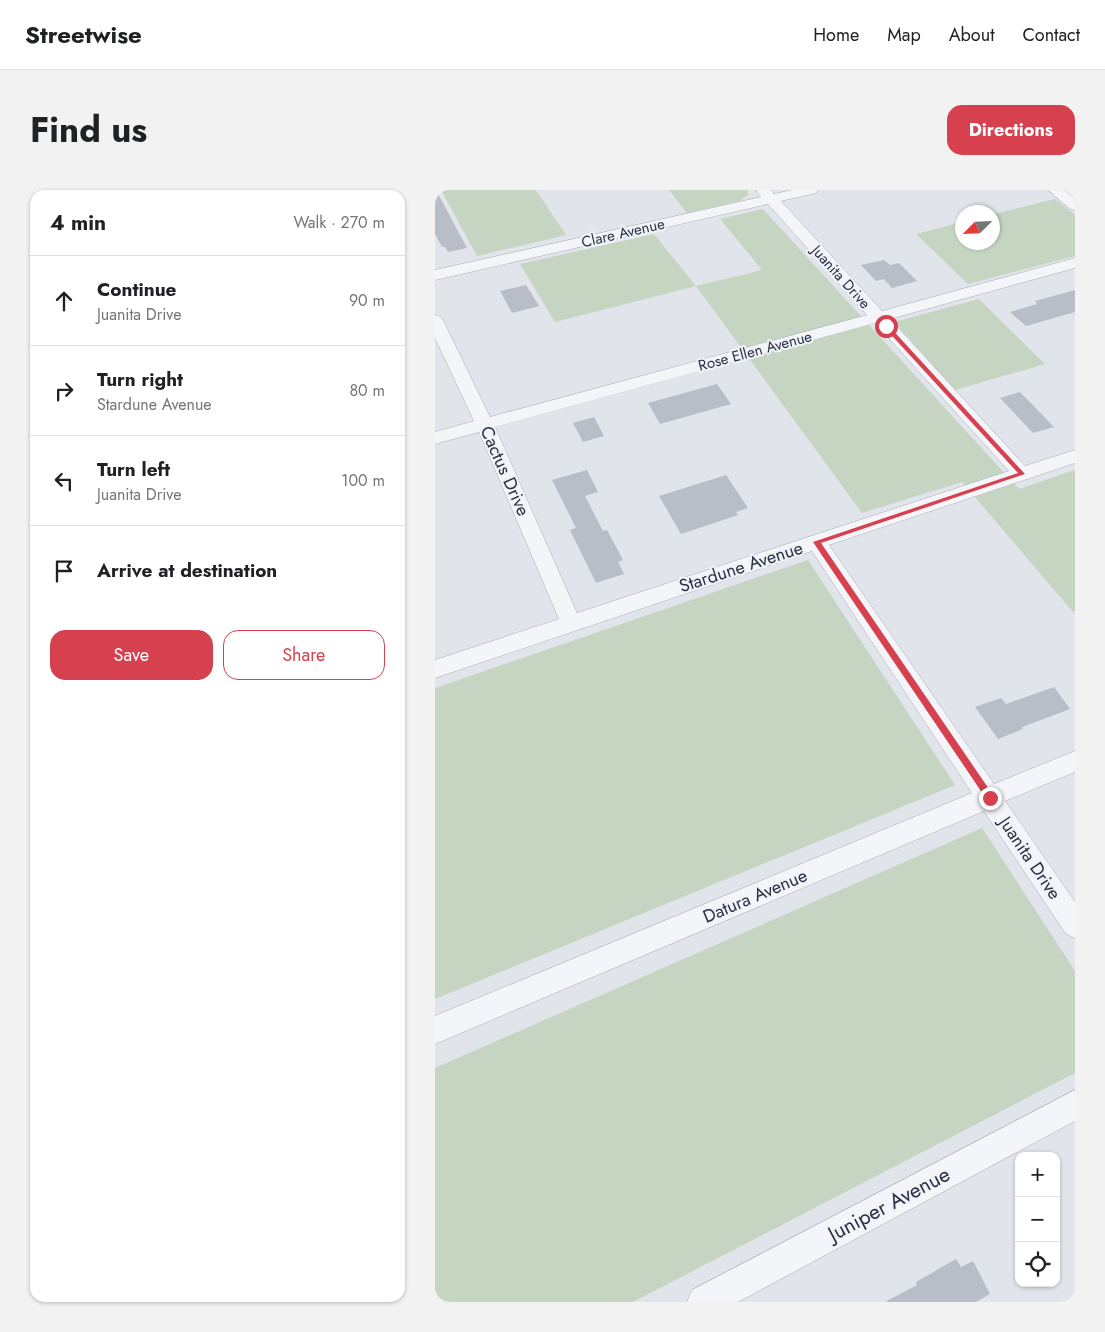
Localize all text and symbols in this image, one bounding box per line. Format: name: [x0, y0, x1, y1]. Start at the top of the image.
text: Streetwise: [25, 17, 142, 52]
text: Home: [813, 22, 859, 48]
text: Map: [887, 22, 921, 48]
text: About: [949, 22, 994, 48]
text: Contact: [1022, 22, 1080, 48]
text: Find us: [30, 105, 147, 155]
button: Directions: [947, 105, 1075, 155]
north arrow: [955, 205, 1000, 250]
text: 4 min: [50, 208, 106, 238]
text: Walk · 270 m: [294, 211, 385, 234]
street label: Clare Avenue: [579, 213, 667, 253]
street label: Juanita Drive: [805, 239, 876, 314]
text: Continue: [97, 276, 176, 303]
icon: ahead: [50, 287, 78, 315]
text: 90 m: [349, 289, 385, 312]
text: Juanita Drive: [97, 303, 181, 326]
route start: [875, 315, 898, 338]
street label: Rose Ellen Avenue: [696, 325, 815, 377]
text: Turn right: [97, 366, 183, 393]
icon: right: [50, 377, 78, 405]
text: 80 m: [349, 379, 385, 402]
text: Stardune Avenue: [97, 393, 212, 416]
street label: Cactus Drive: [474, 422, 536, 520]
text: Turn left: [97, 456, 170, 483]
icon: left: [50, 467, 78, 495]
text: 100 m: [341, 469, 385, 492]
text: Juanita Drive: [97, 483, 181, 506]
street label: Stardune Avenue: [676, 535, 806, 599]
icon: arrive: [50, 557, 78, 585]
text: Arrive at destination: [97, 557, 277, 584]
button: Save: [50, 630, 213, 680]
button: Share: [223, 630, 385, 680]
route end: [979, 787, 1002, 810]
street label: Juanita Drive: [992, 810, 1067, 905]
street label: Datura Avenue: [699, 862, 811, 930]
map controls: [1015, 1152, 1060, 1287]
button: +: [1015, 1152, 1060, 1197]
street label: Juniper Avenue: [820, 1159, 955, 1250]
button: −: [1015, 1197, 1060, 1242]
button: locate: [1015, 1242, 1060, 1287]

